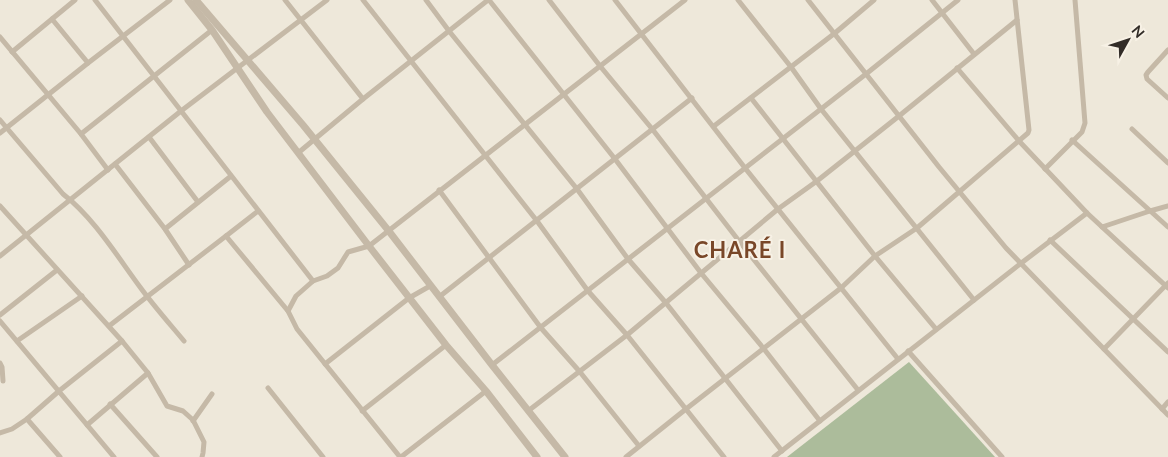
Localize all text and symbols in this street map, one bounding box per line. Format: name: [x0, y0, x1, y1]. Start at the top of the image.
north arrow: [1103, 15, 1153, 65]
text: N: [1128, 22, 1148, 41]
district label: CHARÉ I: [694, 236, 786, 263]

